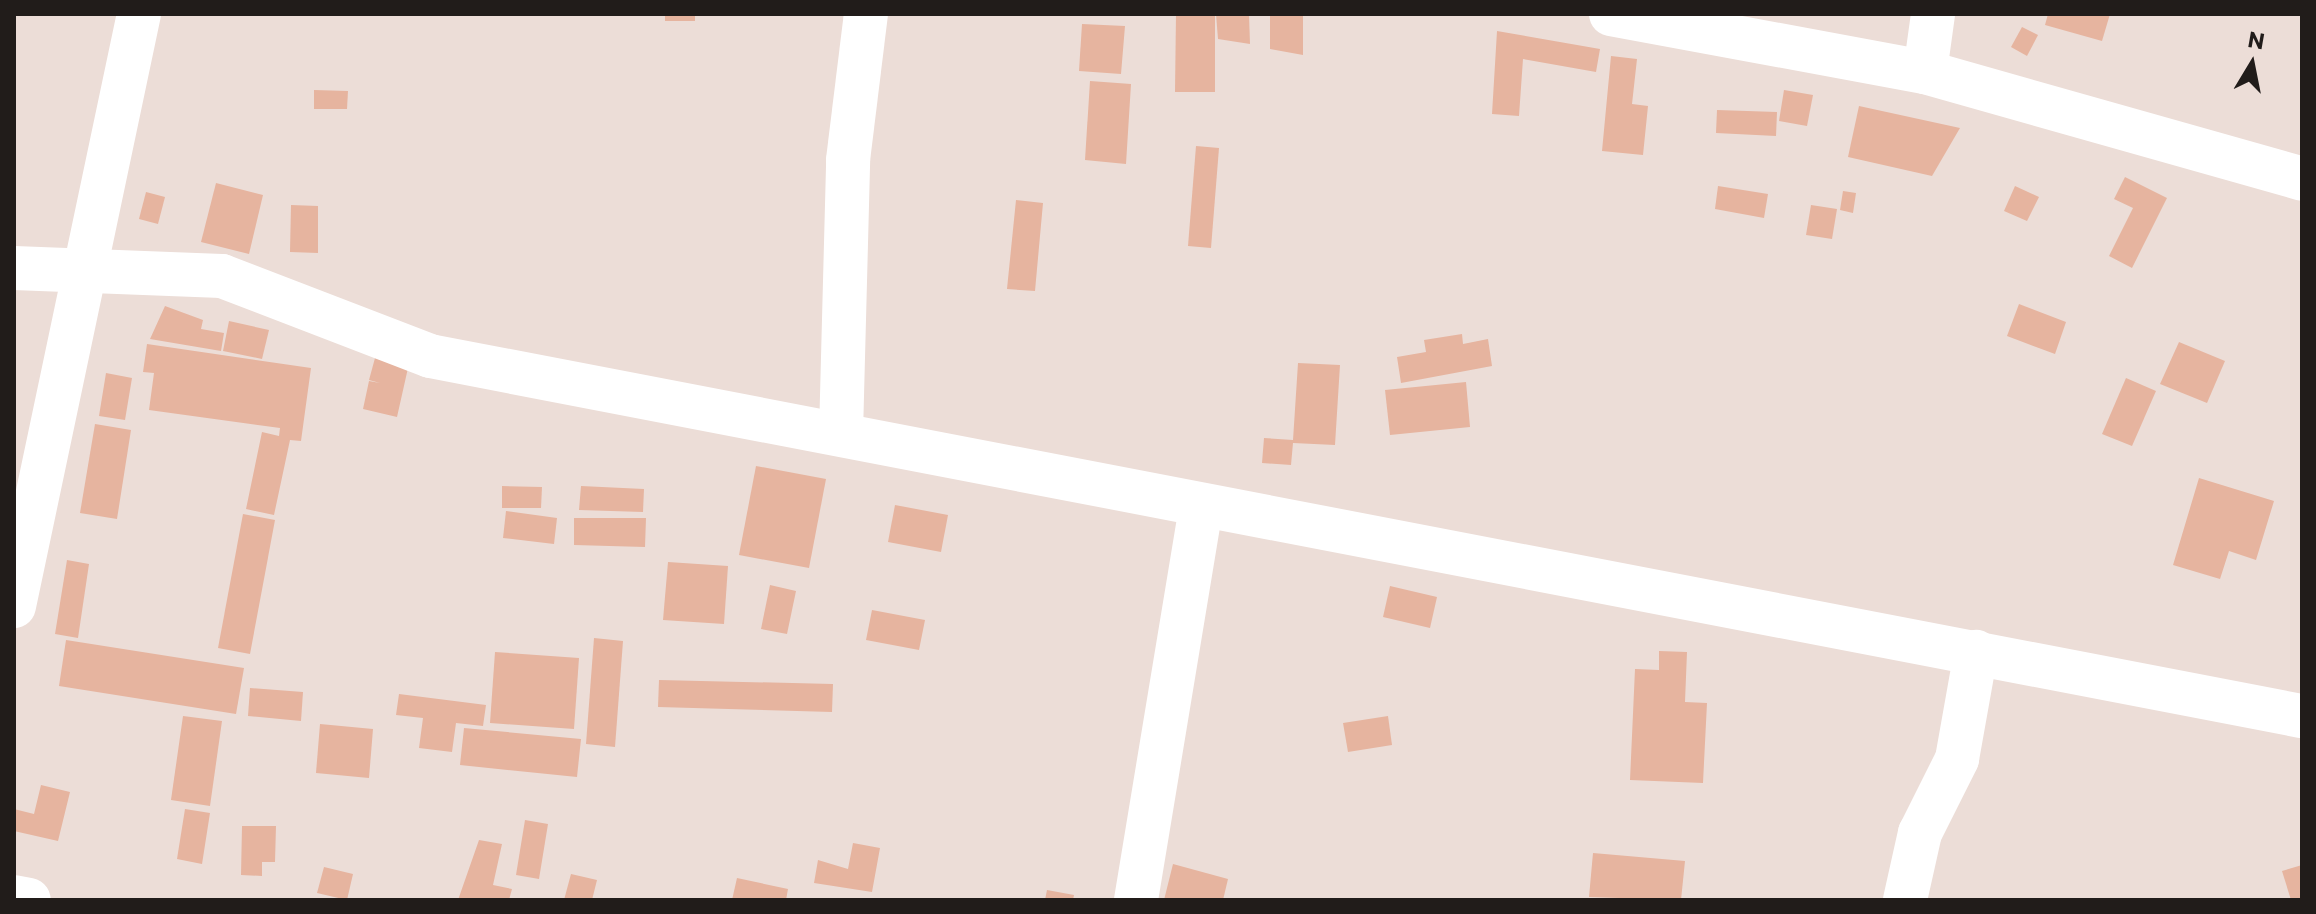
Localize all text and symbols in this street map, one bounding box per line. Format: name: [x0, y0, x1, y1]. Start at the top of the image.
north arrow: [2212, 24, 2292, 104]
text: N: [2246, 25, 2267, 55]

